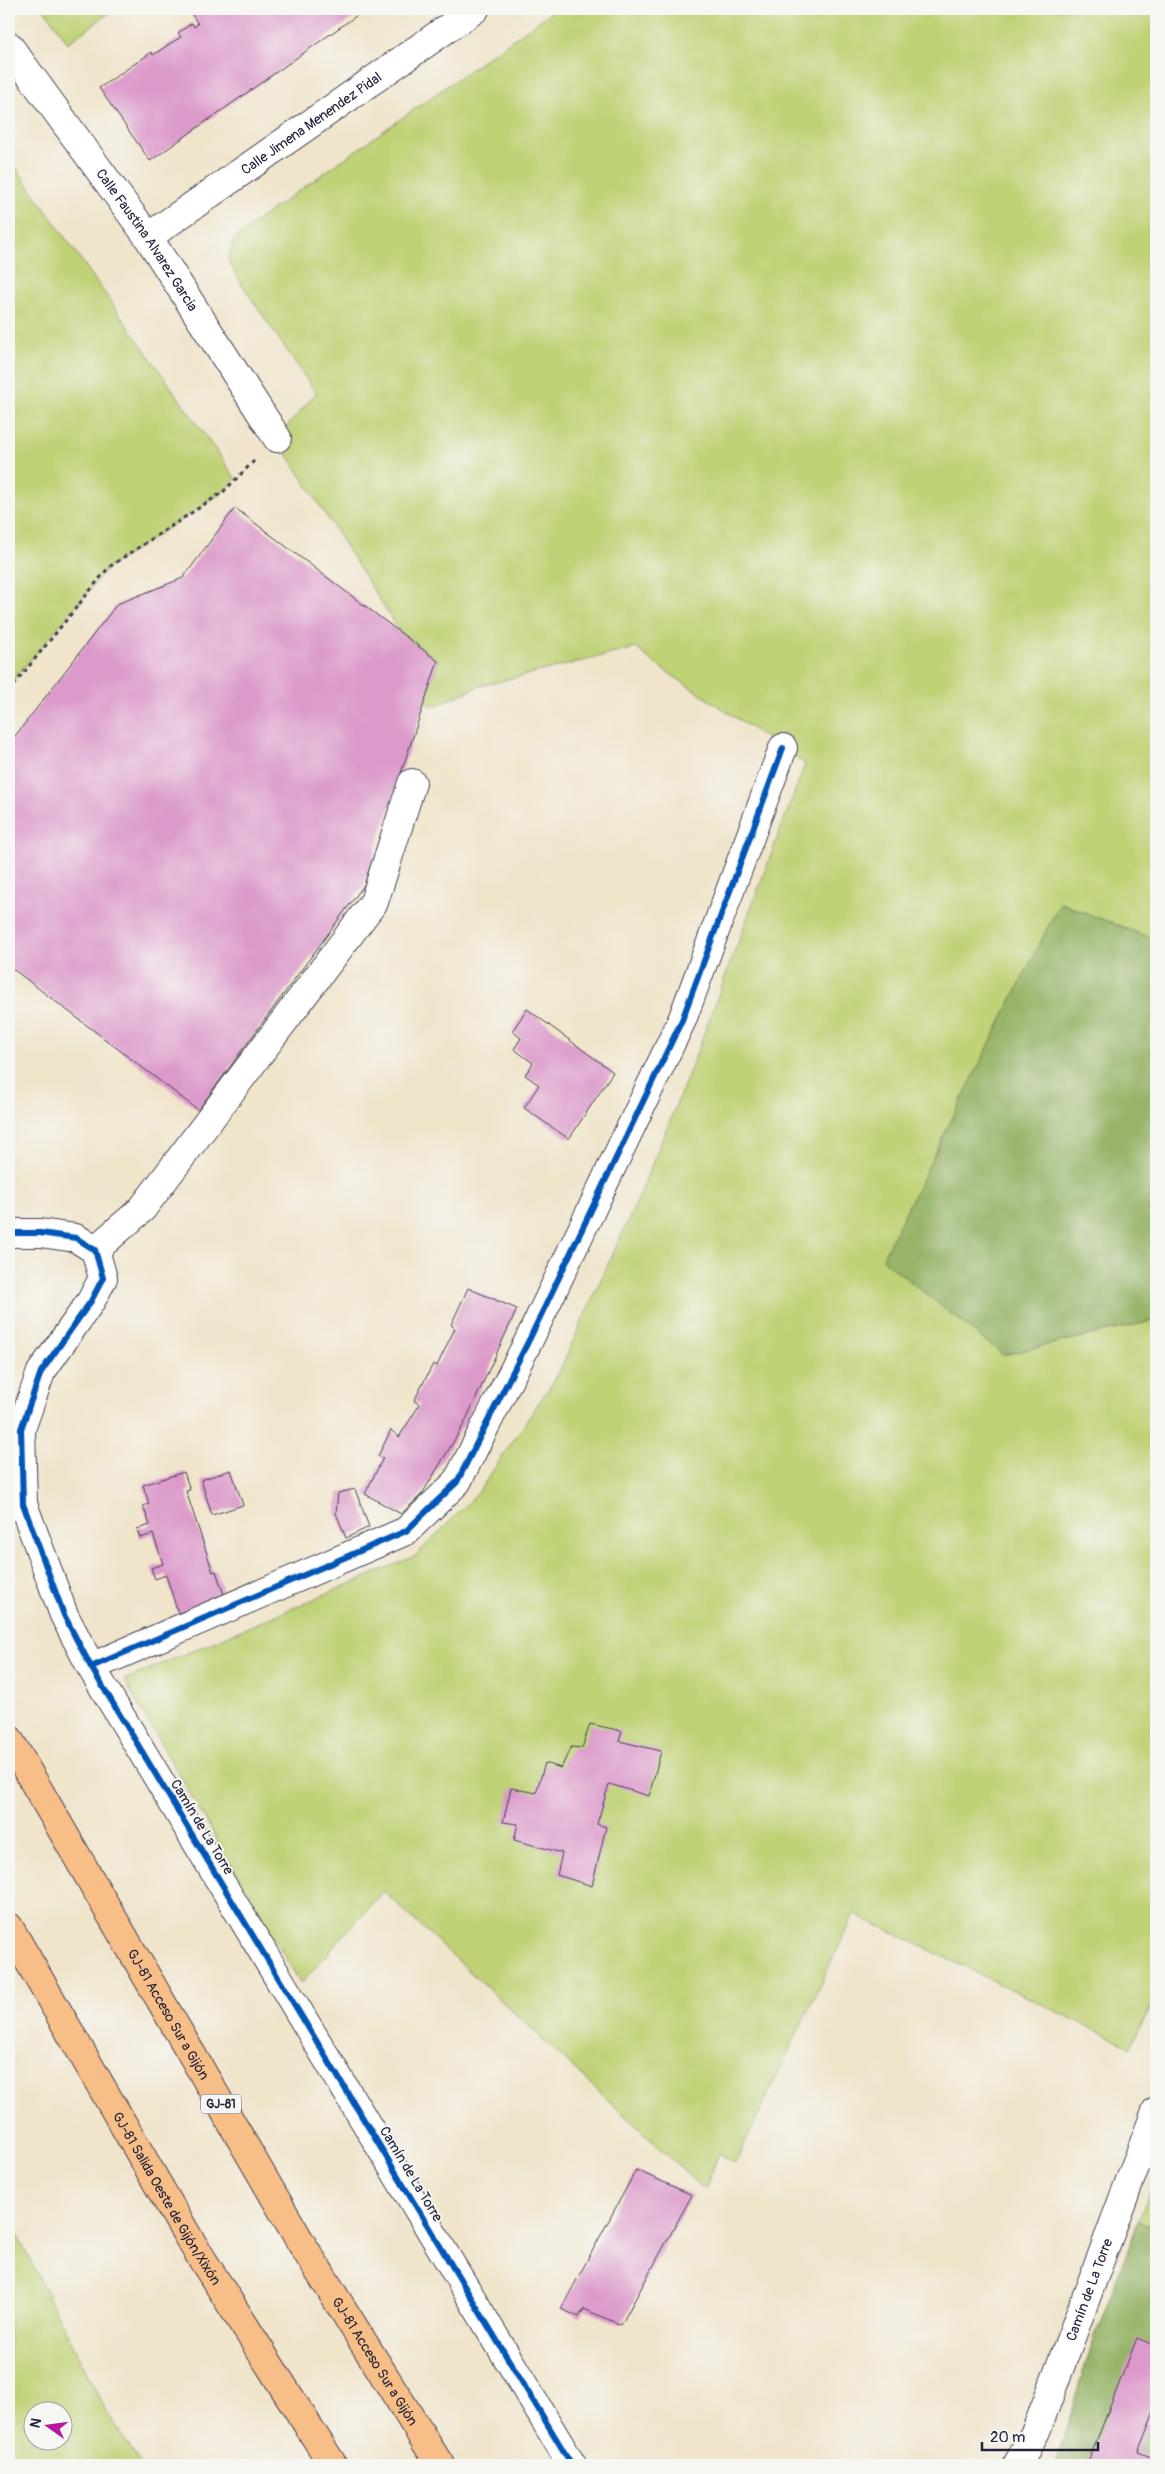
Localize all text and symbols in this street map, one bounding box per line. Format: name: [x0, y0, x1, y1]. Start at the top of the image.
street label: Calle Jimena Menendez Pidal: [238, 68, 385, 178]
street label: Calle Faustina Alvarez Garcia: [93, 165, 202, 314]
street label: Camín de La Torre: [167, 1776, 237, 1878]
street label: GJ-81 Acceso Sur a Gijón: [124, 1946, 213, 2083]
road number: GJ-81: [201, 2094, 241, 2114]
street label: GJ-81 Salida Oeste de Gijón/Xixón: [109, 2109, 225, 2288]
street label: Camín de La Torre: [376, 2123, 446, 2225]
street label: Camín de La Torre: [1062, 2236, 1116, 2343]
street label: GJ-81 Acceso Sur a Gijón: [329, 2294, 422, 2429]
north arrow: [22, 2402, 72, 2452]
text: N: [26, 2416, 45, 2430]
scale bar: [982, 2419, 1099, 2451]
text: 20 m: [990, 2428, 1025, 2447]

